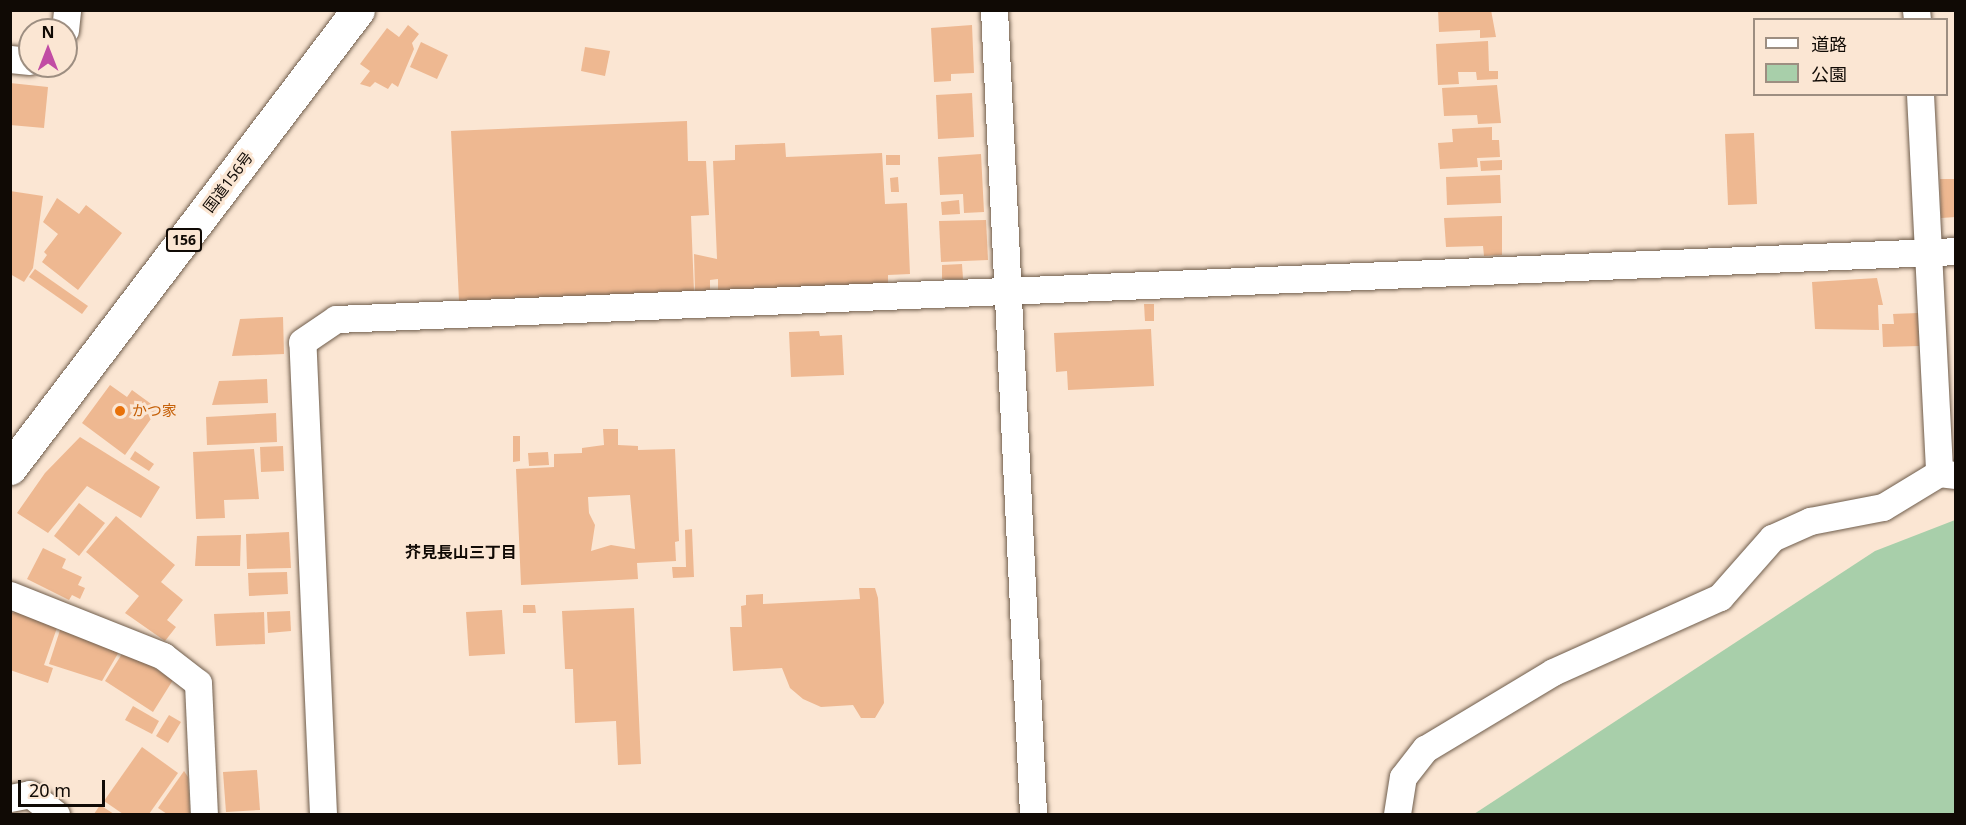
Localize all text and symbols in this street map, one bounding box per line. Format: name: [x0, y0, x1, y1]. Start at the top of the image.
north arrow: [18, 18, 78, 78]
legend: [1753, 18, 1948, 96]
text: N: [41, 21, 55, 43]
text: 道路: [1811, 32, 1847, 56]
text: 公園: [1811, 62, 1847, 86]
street label: 国道156号: [200, 148, 256, 216]
road number: 156: [164, 229, 204, 251]
place label: かつ家: [132, 402, 177, 420]
marker: かつ家: [113, 404, 127, 418]
district label: 芥見長山三丁目: [405, 542, 517, 562]
scale bar: [21, 768, 108, 806]
text: 20 m: [29, 778, 71, 802]

